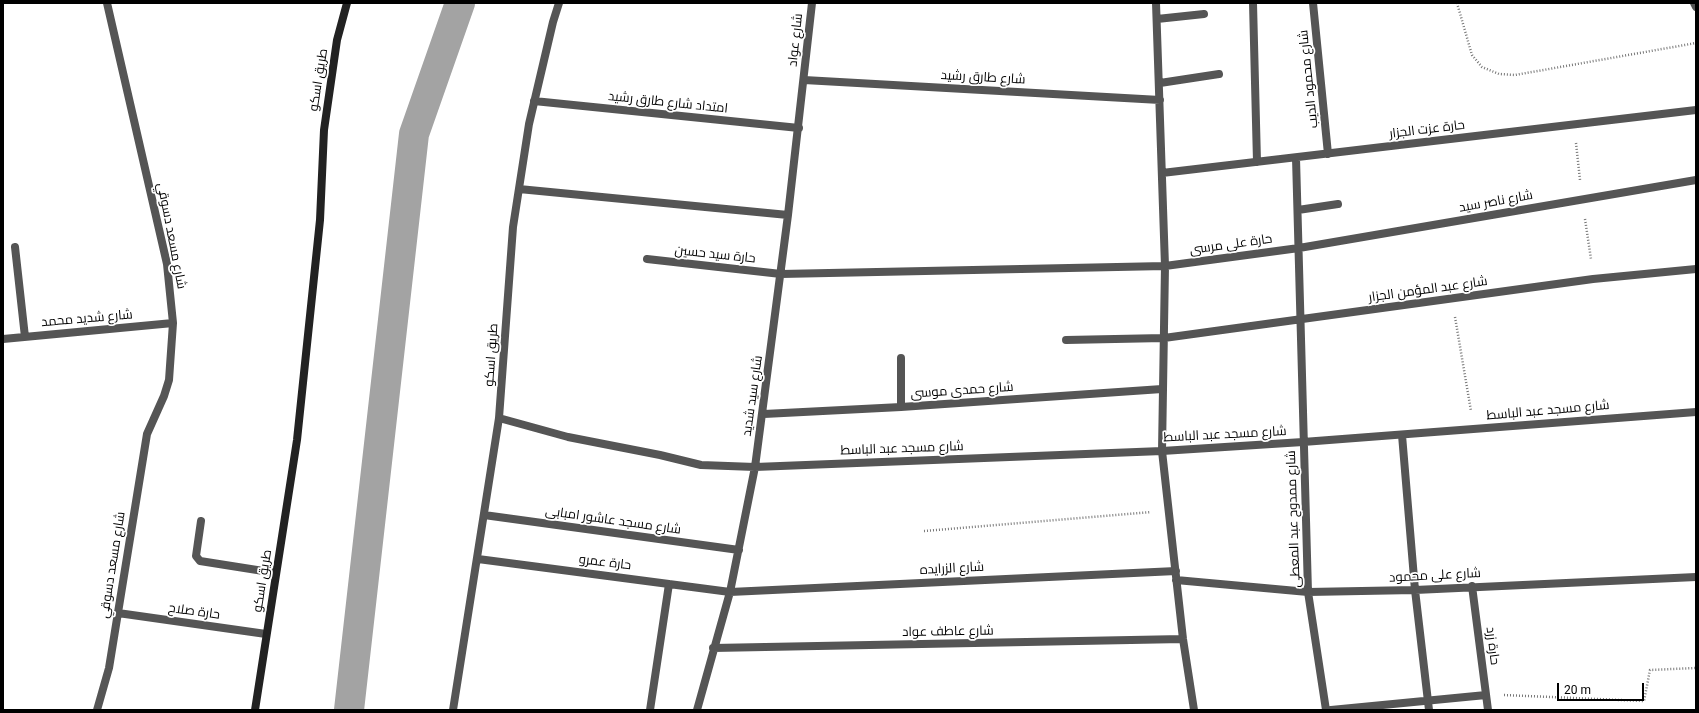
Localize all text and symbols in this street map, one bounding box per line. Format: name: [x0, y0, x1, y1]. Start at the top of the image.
street label: شارع عواد: [785, 13, 807, 67]
street label: شارع محمود الديب: [1296, 29, 1322, 129]
street label: طريق اسكو: [306, 48, 332, 112]
street label: شارع طارق رشيد: [940, 68, 1026, 88]
street label: امتداد شارع طارق رشيد: [607, 89, 729, 117]
street label: حارة عزت الجزار: [1388, 118, 1466, 142]
street label: شارع مسعد دسوقي: [153, 182, 189, 290]
street label: شارع ناصر سيد: [1458, 188, 1534, 216]
street label: حارة على مرسى: [1189, 231, 1273, 259]
street label: حارة سيد حسين: [674, 243, 756, 267]
street label: شارع عبد المؤمن الجزار: [1368, 274, 1488, 306]
street label: شارع شديد محمد: [41, 307, 133, 331]
street label: طريق اسكو: [482, 323, 502, 387]
street label: شارع سيد شديد: [740, 355, 766, 437]
street label: شارع حمدى موسى: [910, 380, 1014, 402]
street label: شارع مسجد عبد الباسط: [1486, 398, 1610, 424]
street label: شارع مسجد عبد الباسط: [1163, 424, 1287, 446]
street label: شارع مسجد عبد الباسط: [840, 439, 964, 459]
street label: شارع ممدوح عبد المعطى: [1284, 450, 1304, 588]
street label: شارع مسجد عاشور امبابى: [544, 504, 682, 538]
street label: شارع مسعد دسوقي: [97, 511, 129, 619]
street label: طريق اسكو: [250, 549, 276, 613]
street label: حارة عمرو: [578, 552, 632, 574]
street label: شارع الزرايده: [919, 560, 985, 578]
street label: شارع على محمود: [1389, 566, 1481, 586]
street label: حارة صلاح: [167, 601, 221, 623]
street label: شارع عاطف عواد: [902, 623, 994, 641]
street label: حارة زرد: [1482, 626, 1502, 666]
scale bar: [1559, 675, 1646, 701]
text: 20 m: [1564, 683, 1591, 697]

